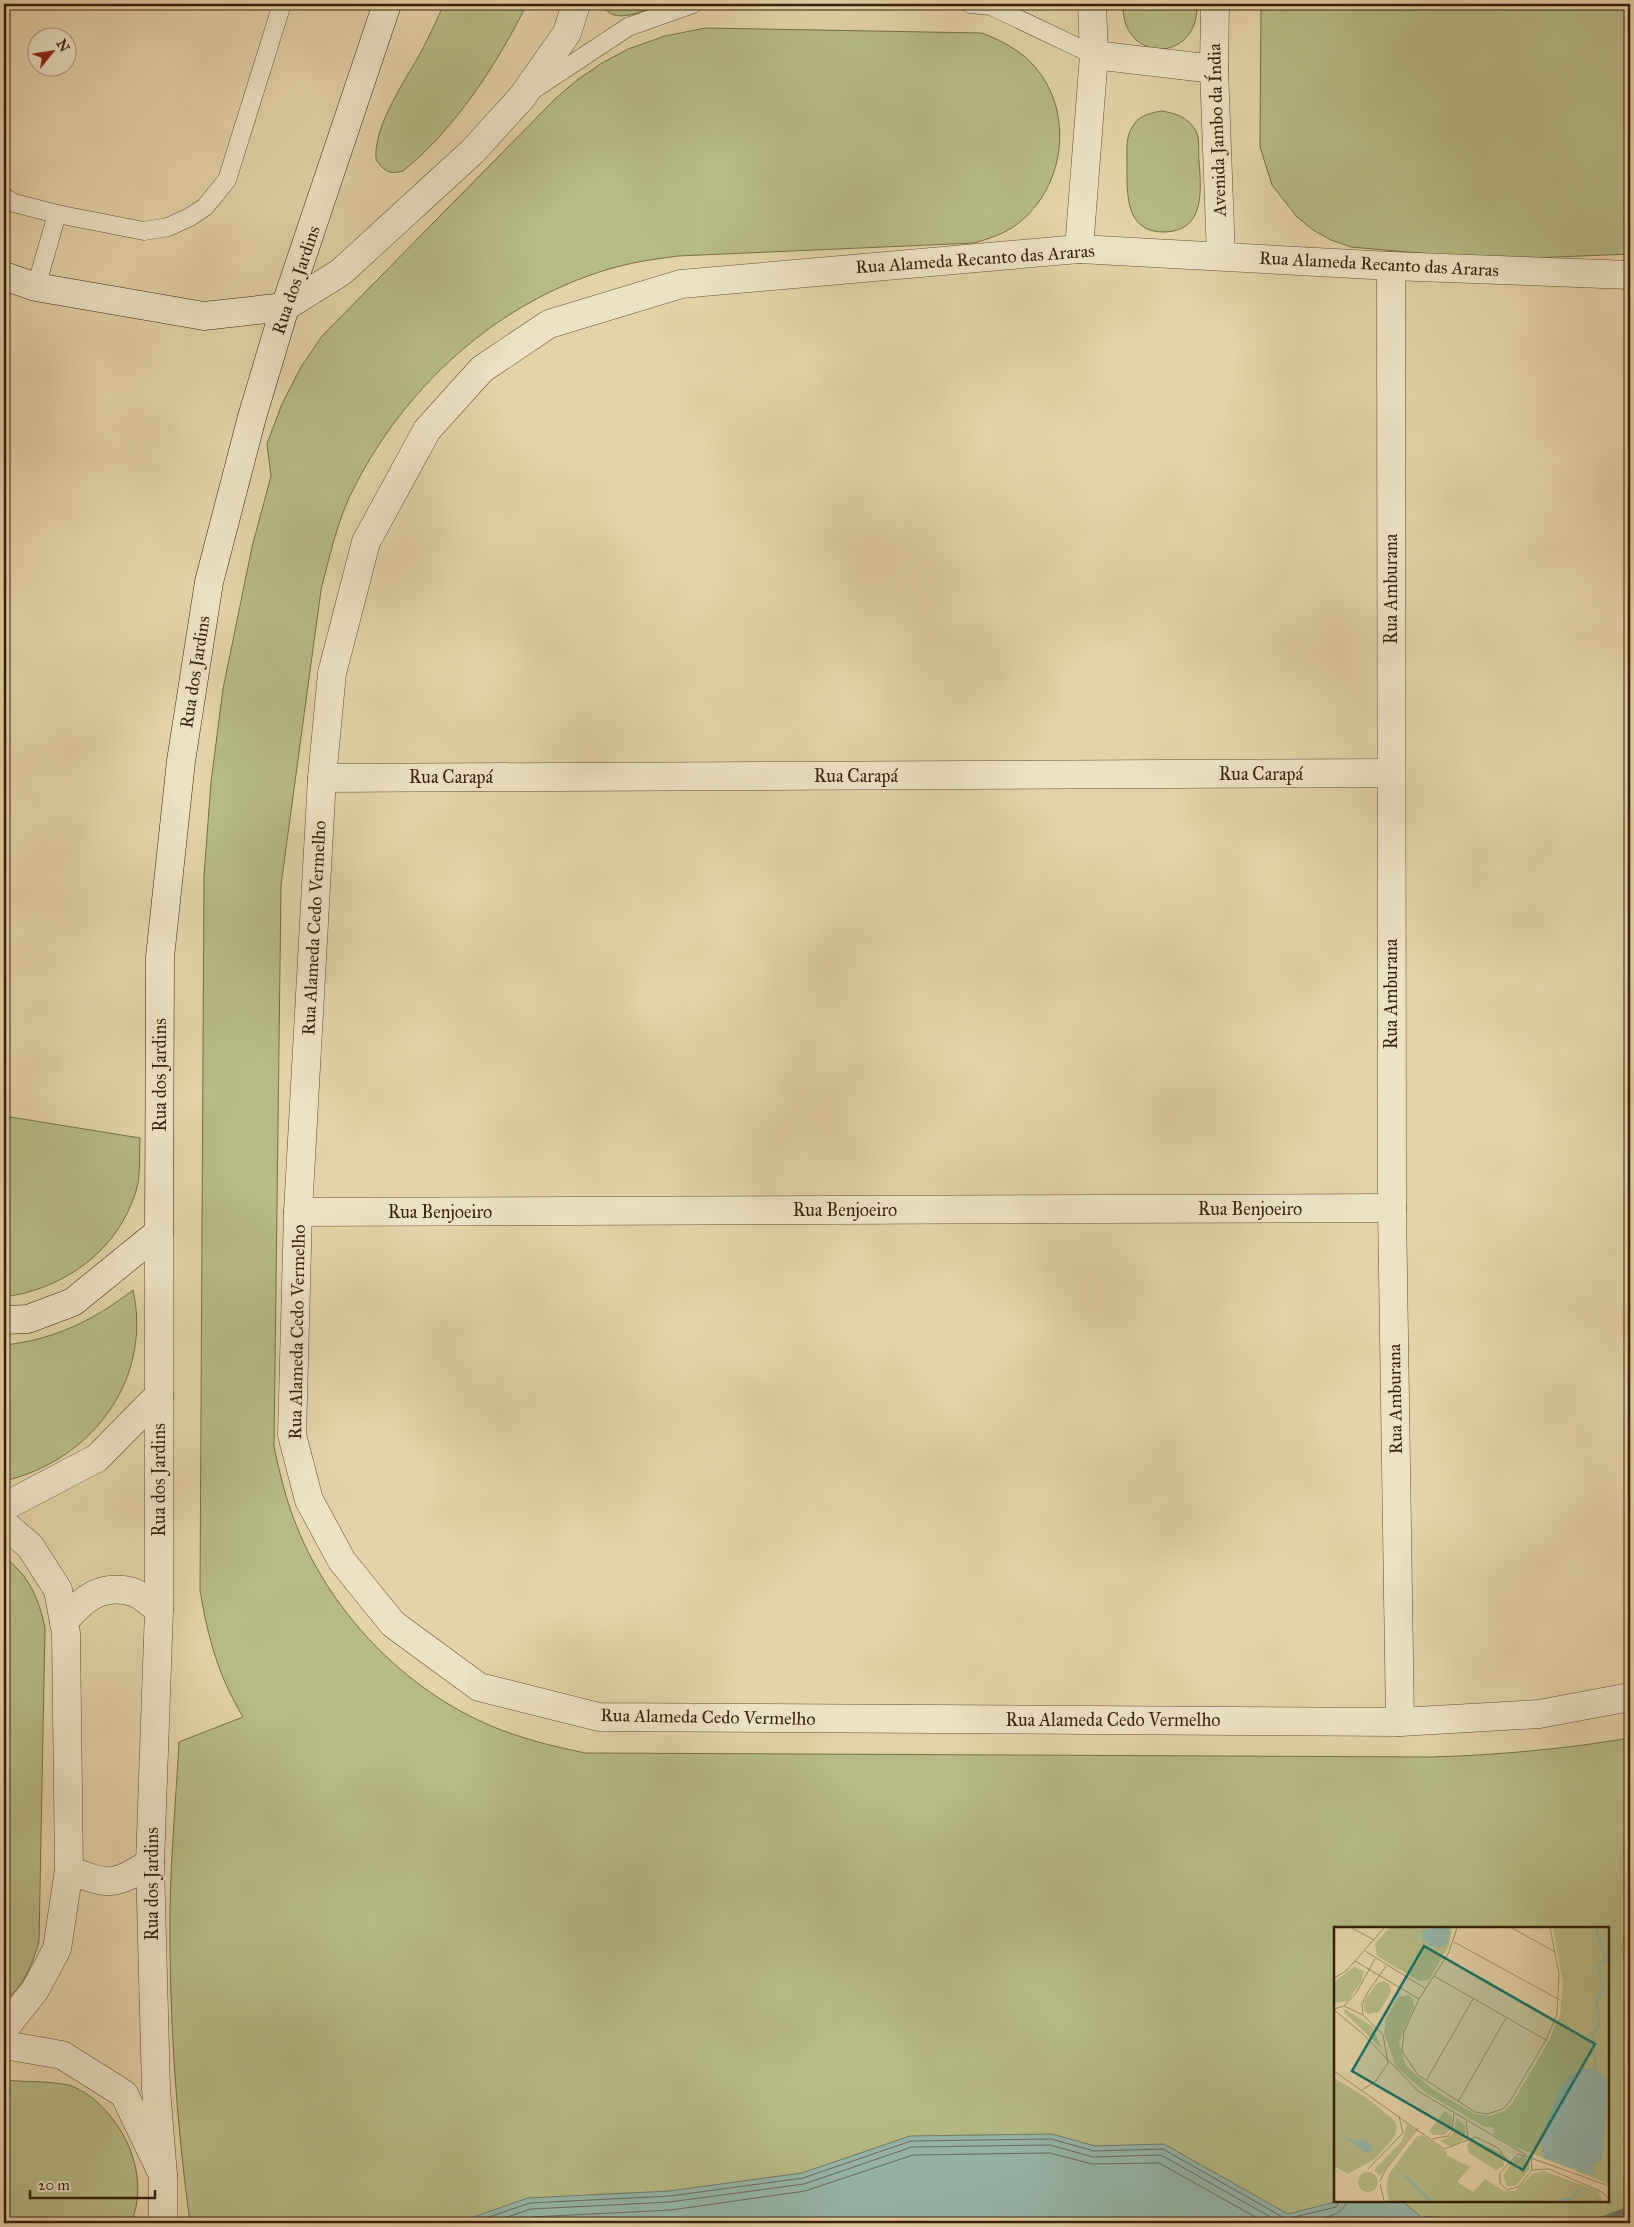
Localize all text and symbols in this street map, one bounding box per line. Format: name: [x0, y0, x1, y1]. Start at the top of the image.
north arrow: [28, 28, 78, 78]
text: N: [52, 36, 73, 55]
street label: Avenida Jambo da Índia: [1201, 43, 1232, 218]
street label: Rua dos Jardins: [267, 223, 326, 338]
street label: Rua Alameda Recanto das Araras: [854, 240, 1096, 278]
street label: Rua Alameda Recanto das Araras: [1259, 247, 1499, 281]
street label: Rua Amburana: [1380, 533, 1402, 644]
street label: Rua dos Jardins: [175, 614, 216, 730]
street label: Rua Carapá: [1219, 763, 1304, 785]
street label: Rua Carapá: [814, 765, 899, 787]
street label: Rua Carapá: [409, 766, 494, 788]
street label: Rua Alameda Cedo Vermelho: [297, 820, 331, 1036]
street label: Rua Amburana: [1380, 938, 1402, 1049]
street label: Rua dos Jardins: [149, 1018, 172, 1132]
street label: Rua Benjoeiro: [1198, 1198, 1302, 1220]
street label: Rua Benjoeiro: [793, 1199, 897, 1221]
street label: Rua Benjoeiro: [388, 1201, 492, 1223]
street label: Rua Alameda Cedo Vermelho: [284, 1224, 310, 1440]
street label: Rua Amburana: [1383, 1343, 1407, 1455]
street label: Rua dos Jardins: [148, 1423, 171, 1537]
street label: Rua Alameda Cedo Vermelho: [600, 1704, 816, 1730]
street label: Rua Alameda Cedo Vermelho: [1005, 1709, 1221, 1731]
street label: Rua dos Jardins: [141, 1827, 164, 1941]
inset map: [1334, 1927, 1609, 2202]
scale bar: [30, 2167, 155, 2199]
text: 20 m: [38, 2176, 70, 2194]

